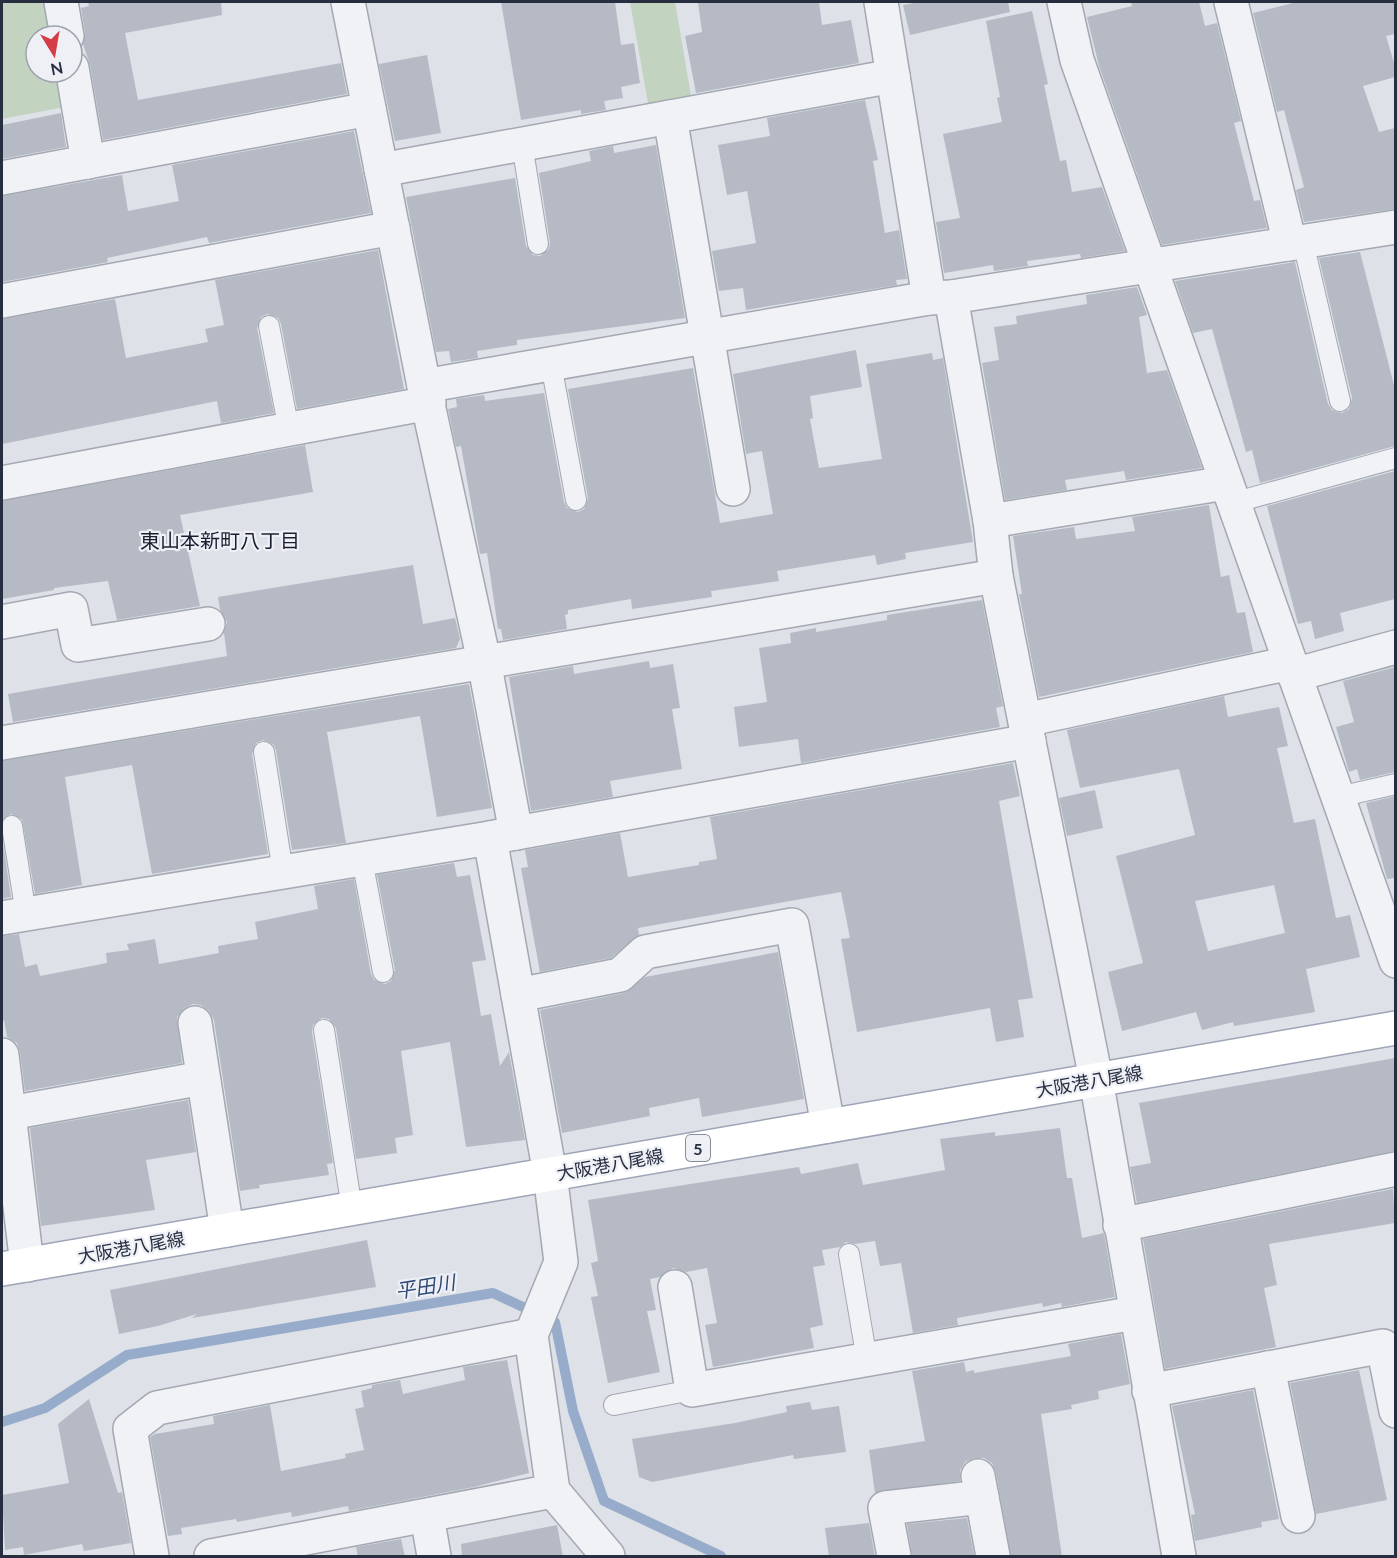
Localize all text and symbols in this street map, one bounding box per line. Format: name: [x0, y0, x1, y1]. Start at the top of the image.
north arrow: [24, 24, 84, 84]
text: N: [49, 59, 65, 80]
district label: 東山本新町八丁目: [140, 528, 300, 552]
street label: 大阪港八尾線: [1034, 1061, 1144, 1101]
road number: 5: [686, 1135, 710, 1161]
street label: 大阪港八尾線: [555, 1144, 665, 1184]
street label: 大阪港八尾線: [76, 1227, 186, 1267]
water label: 平田川: [393, 1269, 458, 1303]

